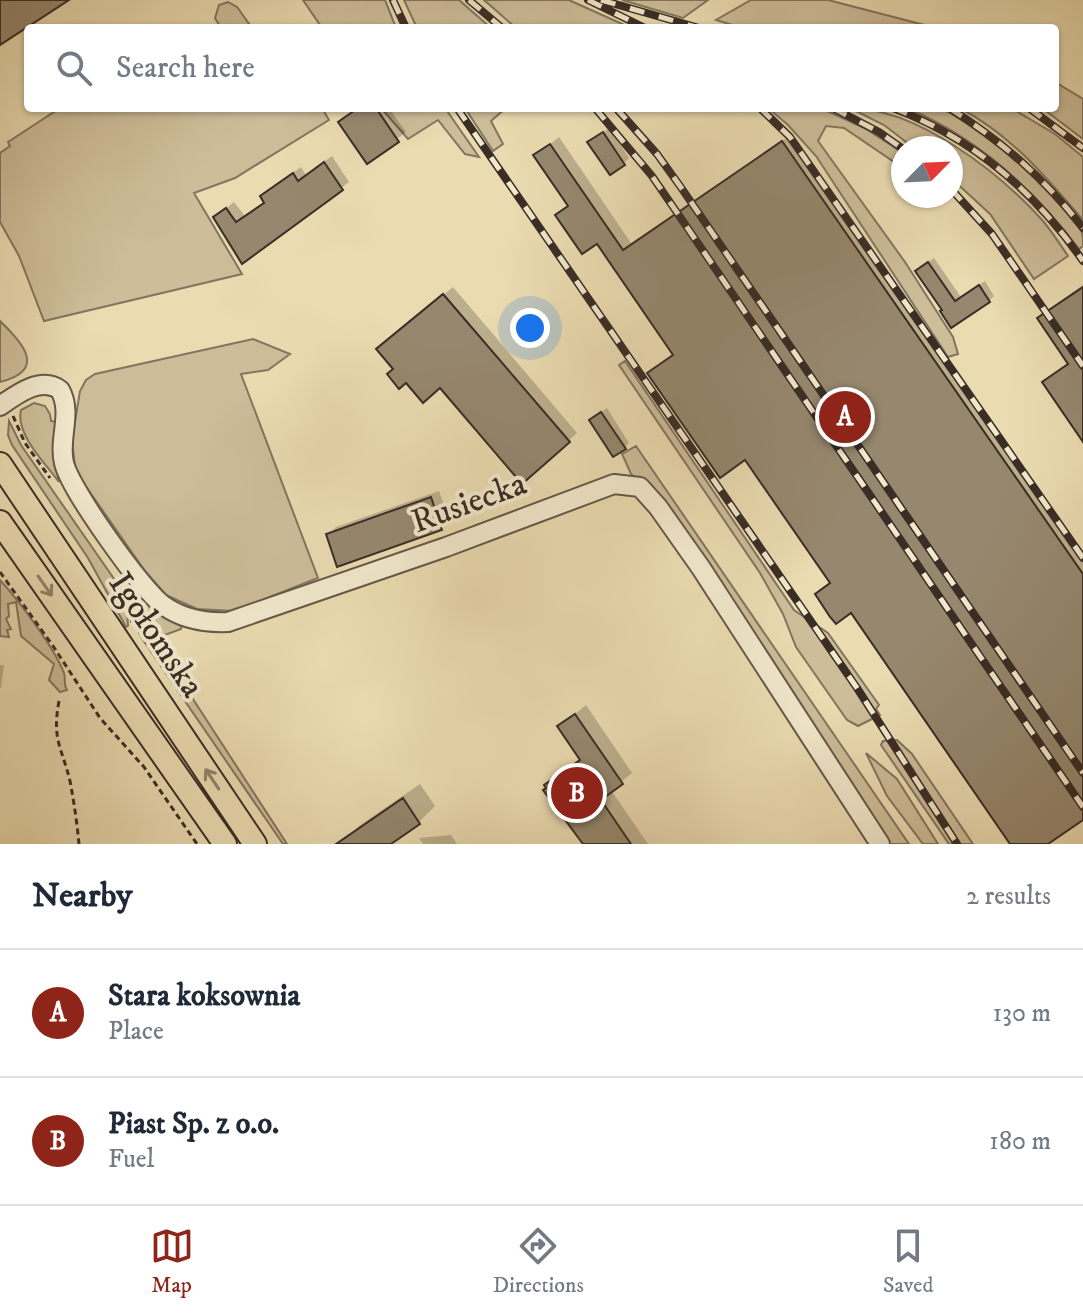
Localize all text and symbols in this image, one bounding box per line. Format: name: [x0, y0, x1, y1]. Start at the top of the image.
search box: [24, 24, 1059, 112]
icon: search: [52, 46, 96, 90]
text: Search here: [116, 50, 255, 87]
north arrow: [891, 136, 963, 208]
your location: [510, 308, 550, 348]
pin: A: [819, 387, 871, 447]
street label: Rusiecka: [406, 463, 533, 543]
street label: Igołomska: [99, 564, 213, 706]
one-way arrow: [37, 574, 53, 596]
pin: B: [551, 763, 603, 823]
one-way arrow: [204, 769, 220, 791]
text: Nearby: [32, 875, 133, 917]
text: 2 results: [966, 880, 1051, 913]
text: Stara koksownia: [108, 978, 300, 1015]
text: A: [50, 997, 66, 1030]
text: 130 m: [993, 997, 1051, 1030]
text: Place: [108, 1015, 164, 1048]
text: Piast Sp. z o.o.: [108, 1106, 279, 1143]
text: B: [50, 1125, 66, 1158]
text: 180 m: [989, 1125, 1051, 1158]
text: Fuel: [108, 1143, 154, 1176]
tab: Map: [150, 1224, 194, 1299]
tab: Directions: [493, 1224, 584, 1299]
tab: Saved: [883, 1224, 933, 1299]

